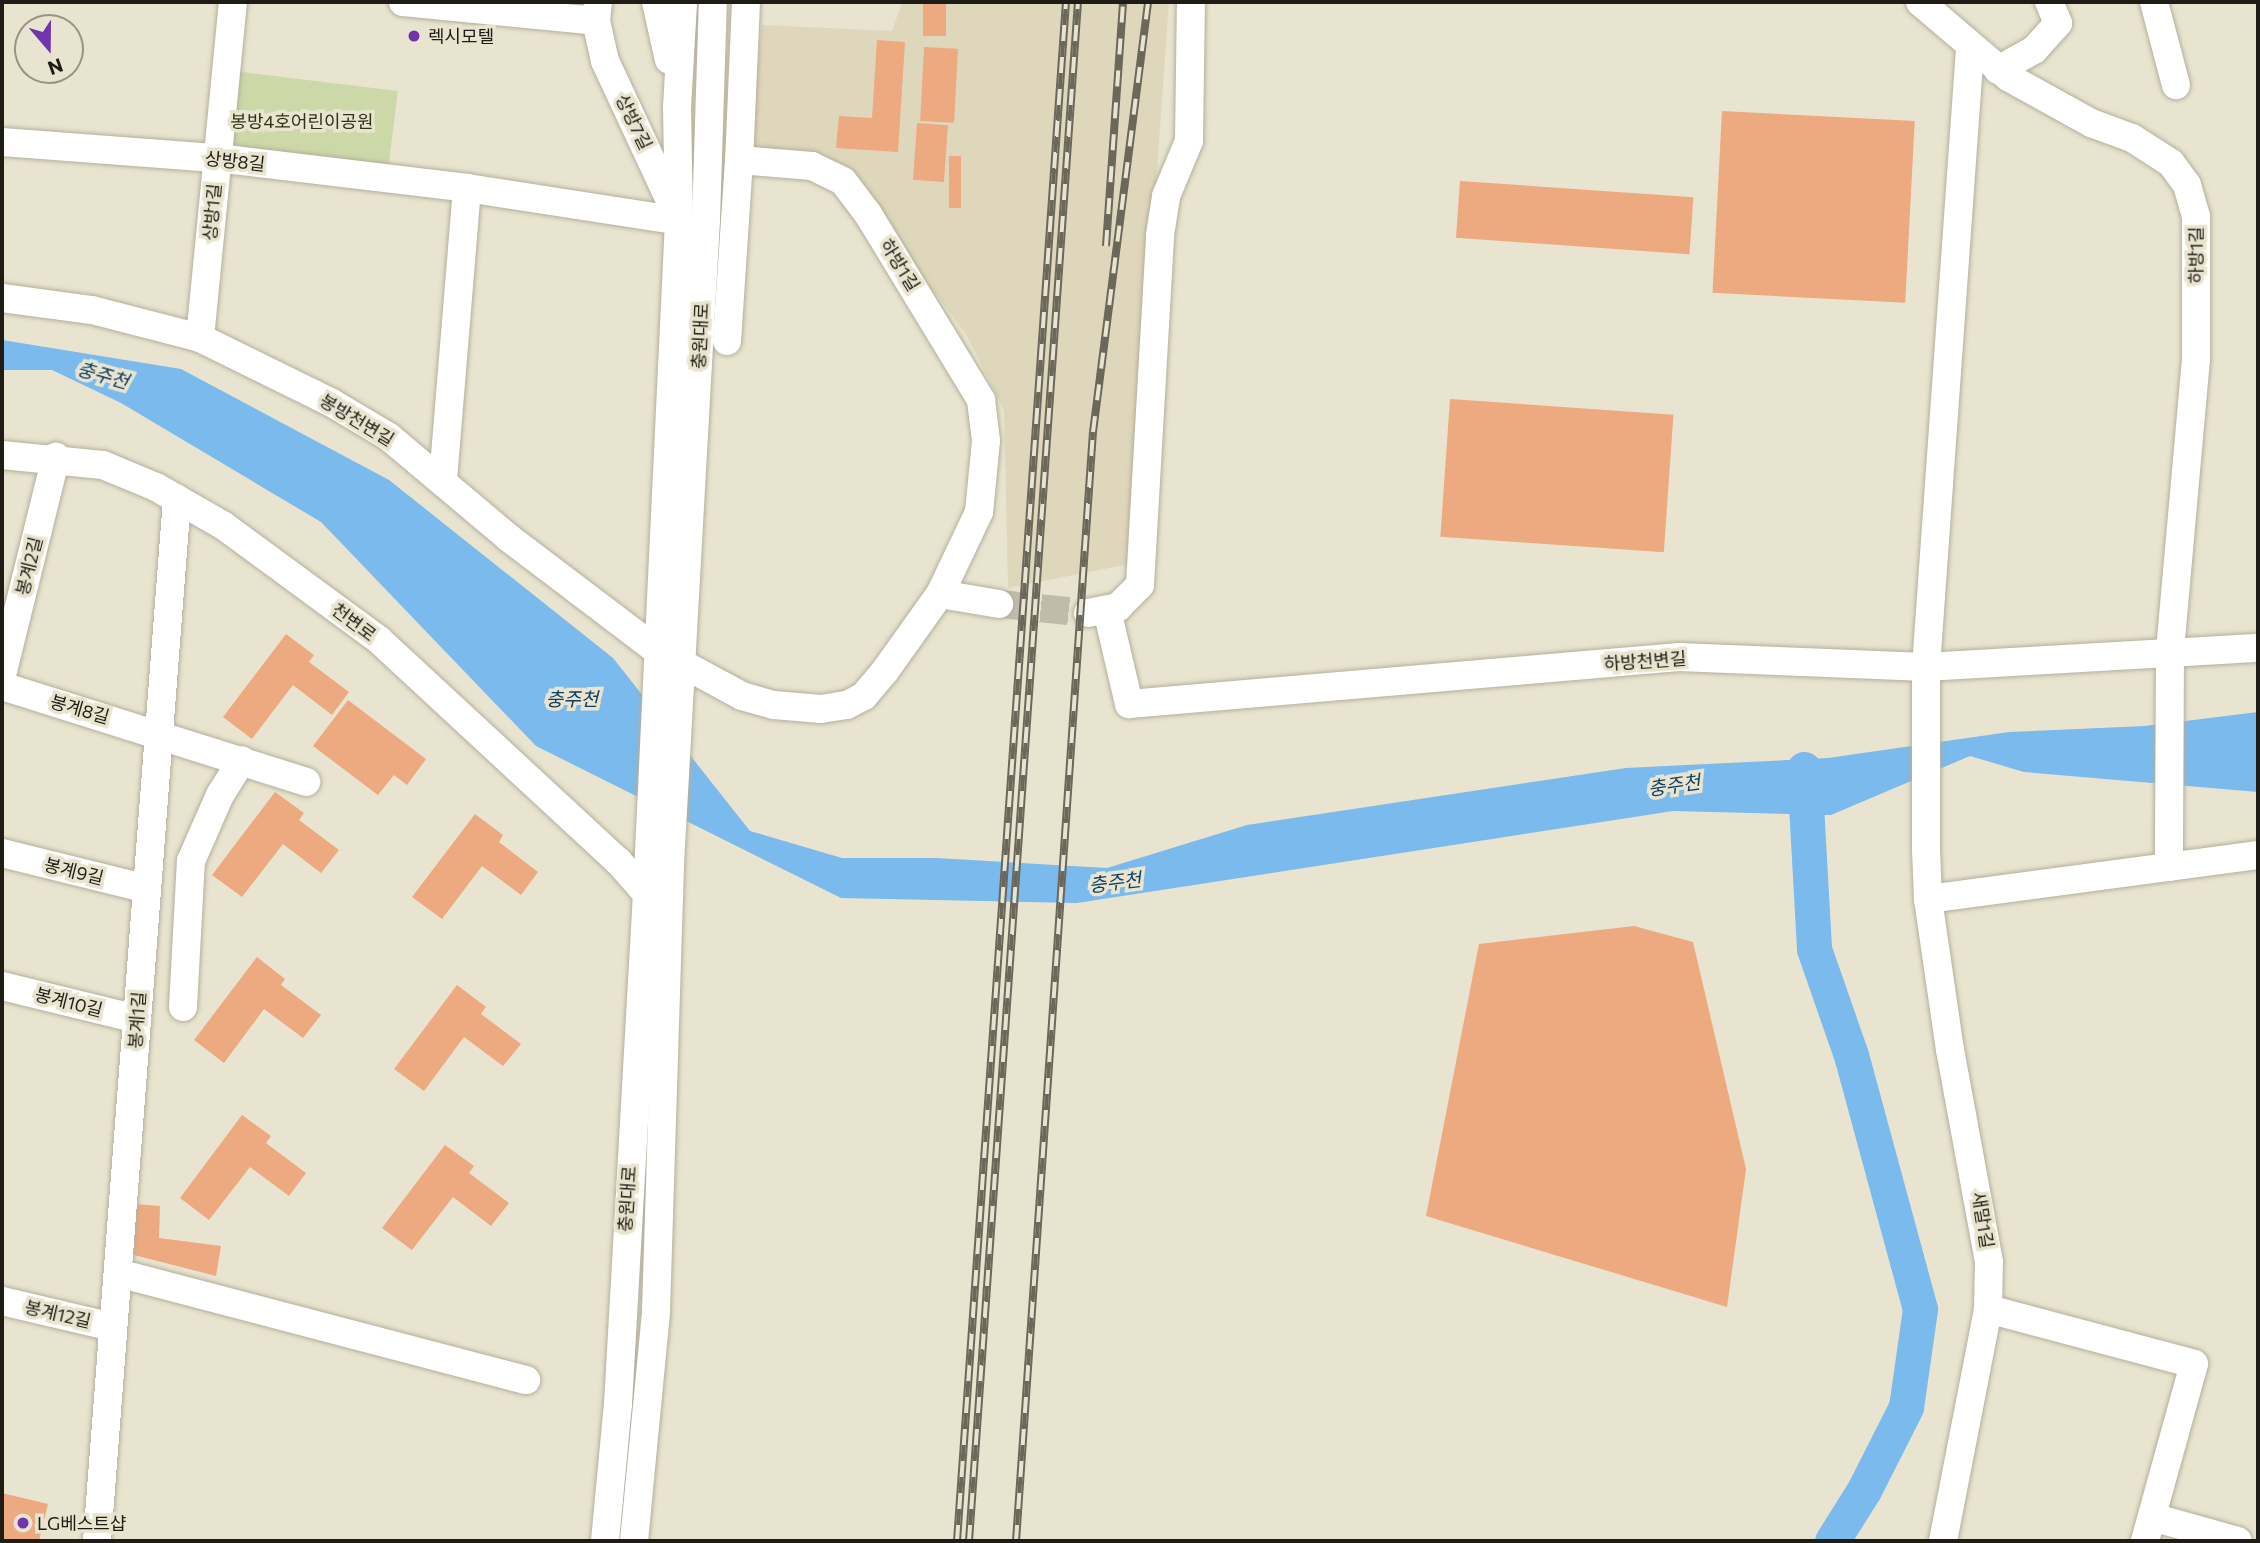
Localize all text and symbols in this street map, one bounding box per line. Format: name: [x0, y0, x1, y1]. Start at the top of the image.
north arrow: [14, 14, 84, 84]
place label: 렉시모텔: [428, 25, 494, 47]
marker: 렉시모텔: [406, 28, 422, 44]
text: N: [45, 54, 66, 81]
street label: 상방7길: [611, 91, 657, 153]
park label: 봉방4호어린이공원: [230, 110, 374, 132]
street label: 상방8길: [204, 147, 266, 175]
street label: 상방1길: [199, 182, 225, 242]
street label: 하방1길: [2185, 226, 2207, 284]
street label: 하방1길: [876, 235, 924, 295]
street label: 충원대로: [687, 302, 713, 370]
water label: 충주천: [75, 357, 131, 393]
street label: 봉방천변길: [316, 389, 398, 451]
street label: 봉계2길: [11, 534, 47, 598]
street label: 천변로: [328, 598, 380, 646]
street label: 하방천변길: [1603, 647, 1687, 675]
water label: 충주천: [546, 688, 598, 710]
street label: 봉계8길: [48, 690, 112, 728]
water label: 충주천: [1646, 770, 1702, 800]
street label: 봉계9길: [42, 853, 106, 889]
water label: 충주천: [1088, 867, 1142, 897]
street label: 봉계10길: [33, 983, 105, 1021]
street label: 봉계1길: [124, 991, 150, 1049]
street label: 충원대로: [614, 1165, 640, 1233]
street label: 새말1길: [1968, 1190, 1998, 1250]
street label: 봉계12길: [23, 1296, 93, 1332]
place label: LG베스트샵: [37, 1512, 126, 1534]
marker: LG베스트샵: [15, 1515, 31, 1531]

